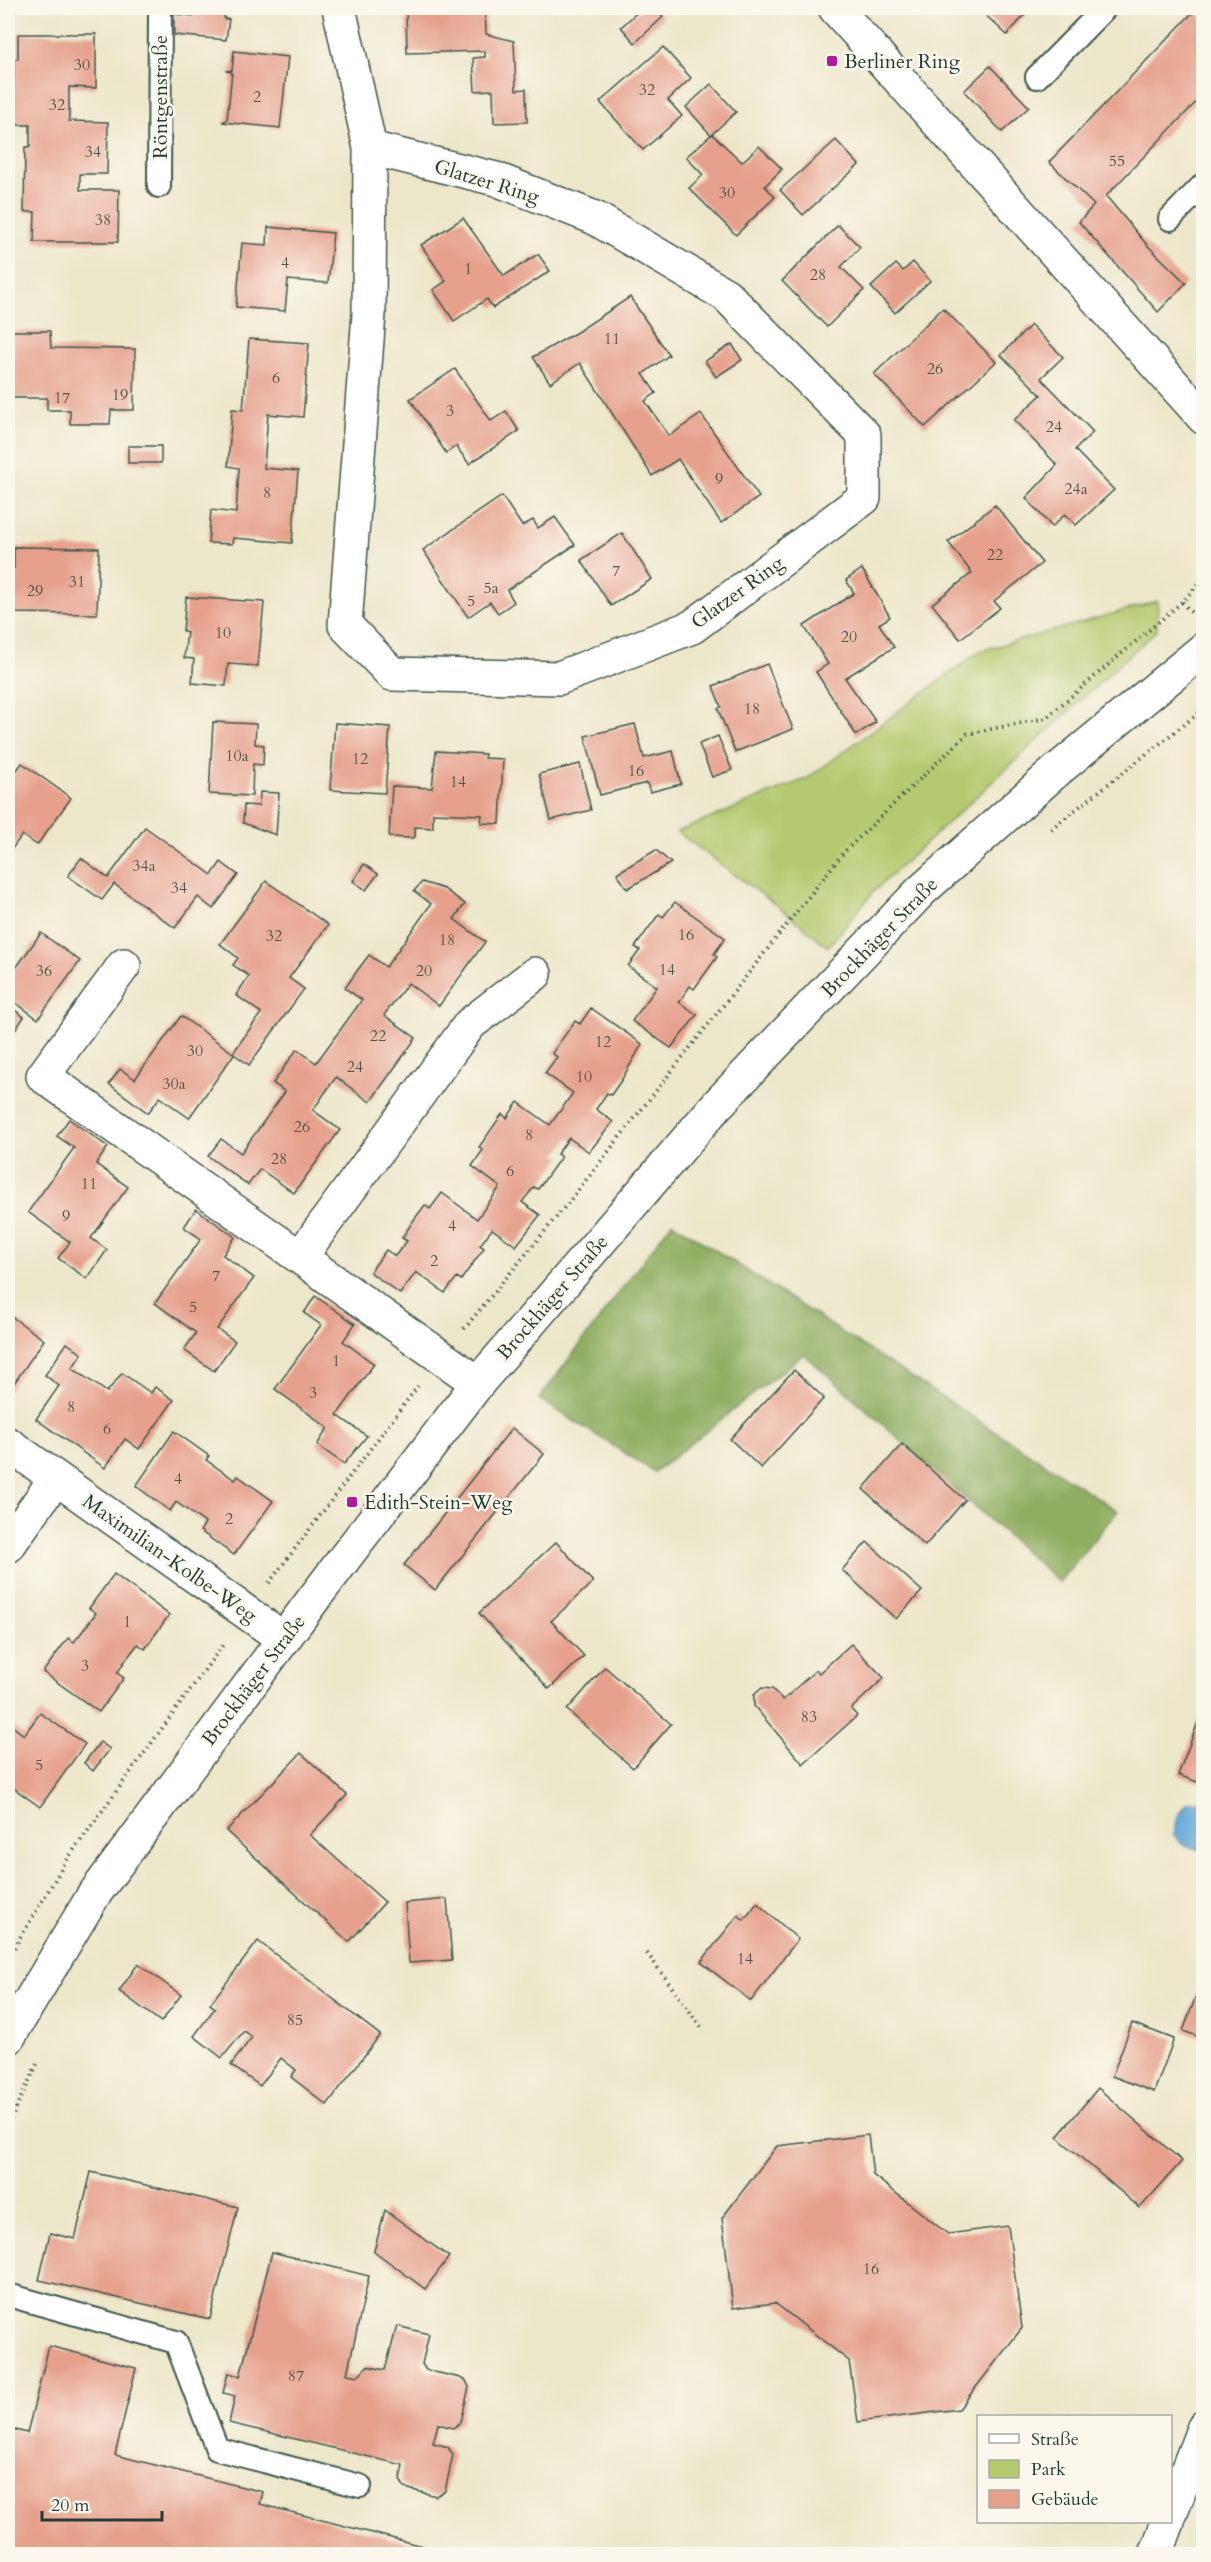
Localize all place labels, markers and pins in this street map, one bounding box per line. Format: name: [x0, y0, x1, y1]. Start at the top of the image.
place label: Berliner Ring: [844, 48, 961, 75]
marker: Berliner Ring: [825, 54, 839, 68]
place label: Edith-Stein-Weg: [364, 1489, 513, 1516]
marker: Edith-Stein-Weg: [345, 1495, 359, 1509]

